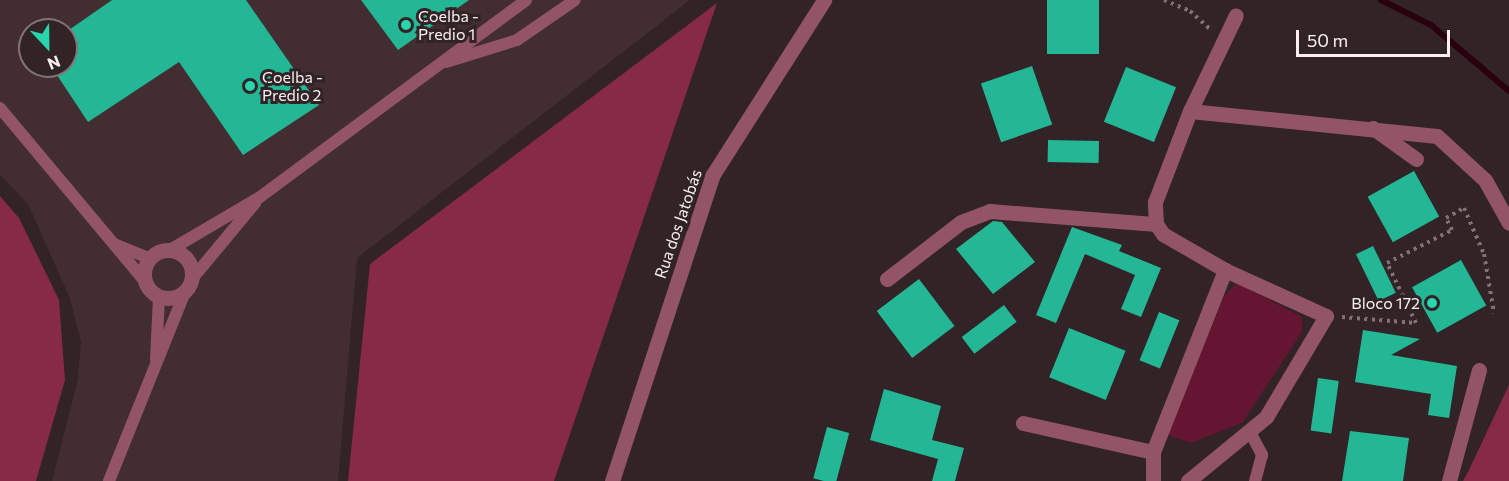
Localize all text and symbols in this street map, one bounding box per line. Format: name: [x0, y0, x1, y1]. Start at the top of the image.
place label: Coelba - Predio 1: [418, 6, 479, 44]
north arrow: [18, 18, 78, 78]
marker: Coelba - Predio 1: [399, 18, 413, 32]
scale bar: [1299, 18, 1454, 56]
text: 50 m: [1307, 29, 1348, 51]
text: N: [45, 52, 63, 74]
place label: Coelba - Predio 2: [262, 67, 323, 105]
marker: Coelba - Predio 2: [243, 79, 257, 93]
street label: Rua dos Jatobás: [650, 167, 706, 281]
place label: Bloco 172: [1351, 293, 1420, 313]
marker: Bloco 172: [1425, 296, 1439, 310]

